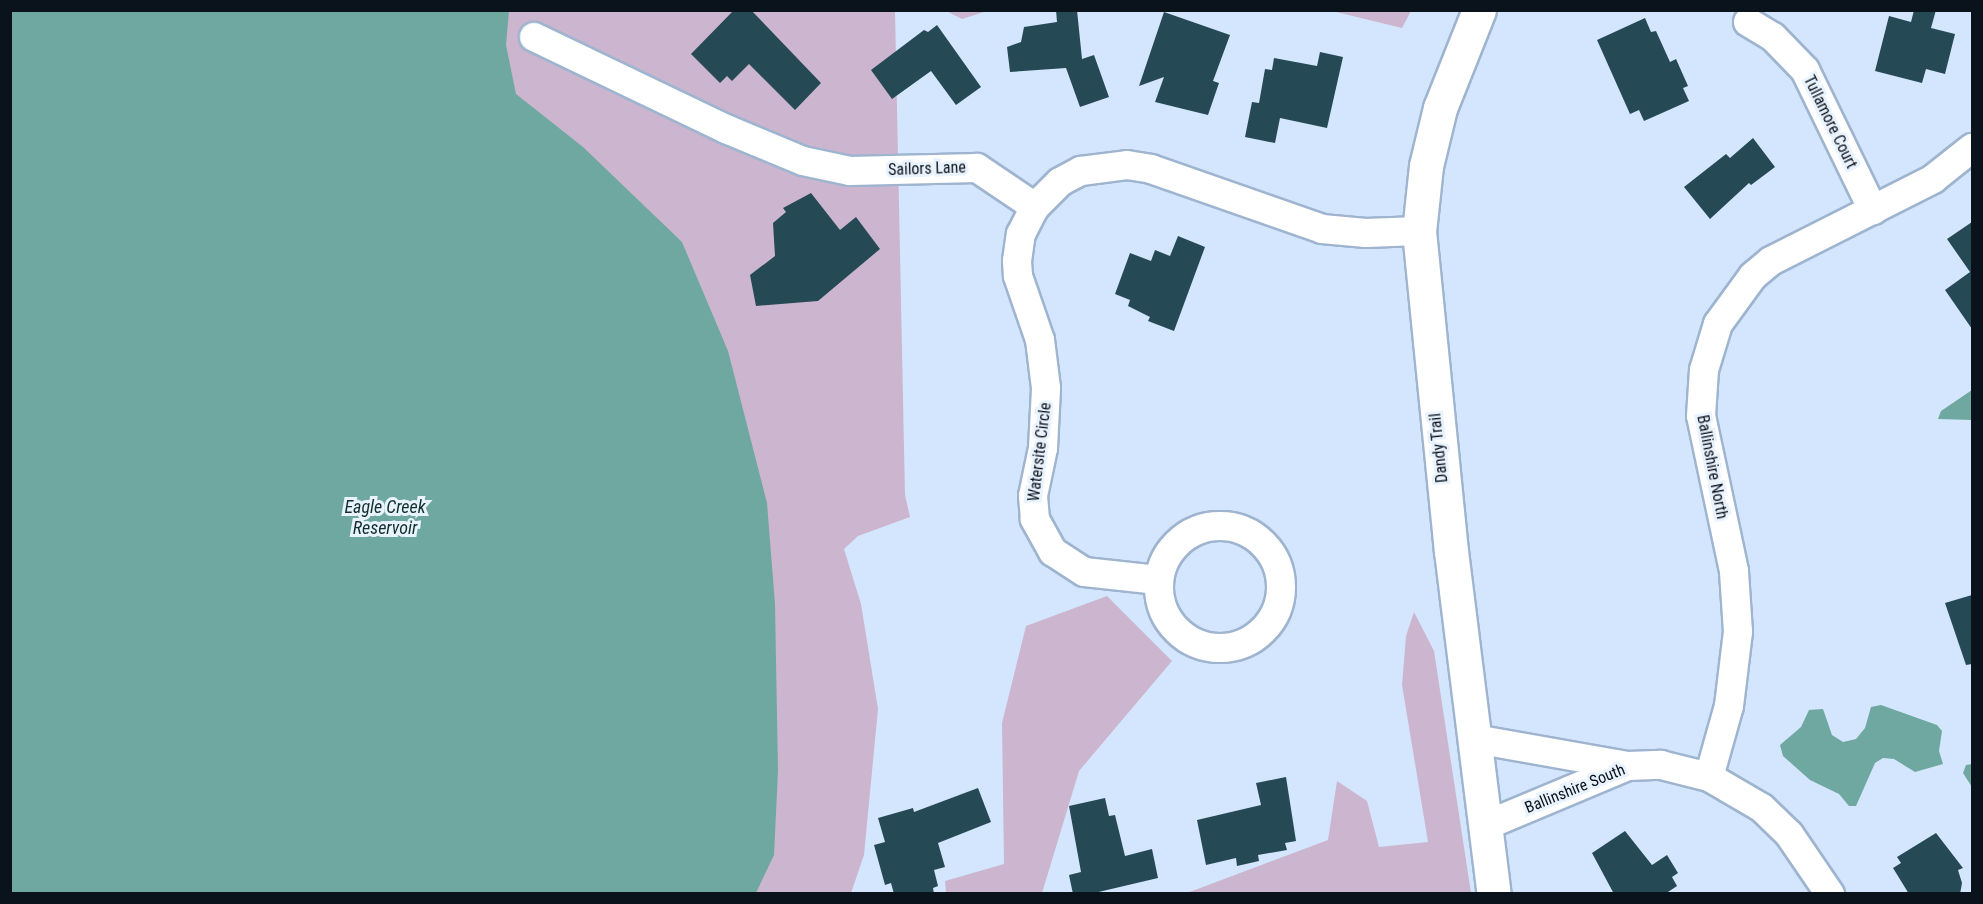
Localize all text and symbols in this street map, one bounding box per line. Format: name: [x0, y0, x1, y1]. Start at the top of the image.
street label: Tullamore Court: [1799, 72, 1861, 172]
street label: Sailors Lane: [888, 158, 966, 180]
street label: Watersite Circle: [1024, 401, 1056, 503]
street label: Dandy Trail: [1426, 412, 1452, 484]
street label: Ballinshire North: [1693, 413, 1731, 521]
water label: Eagle Creek Reservoir: [344, 497, 426, 540]
street label: Ballinshire South: [1522, 760, 1628, 818]

